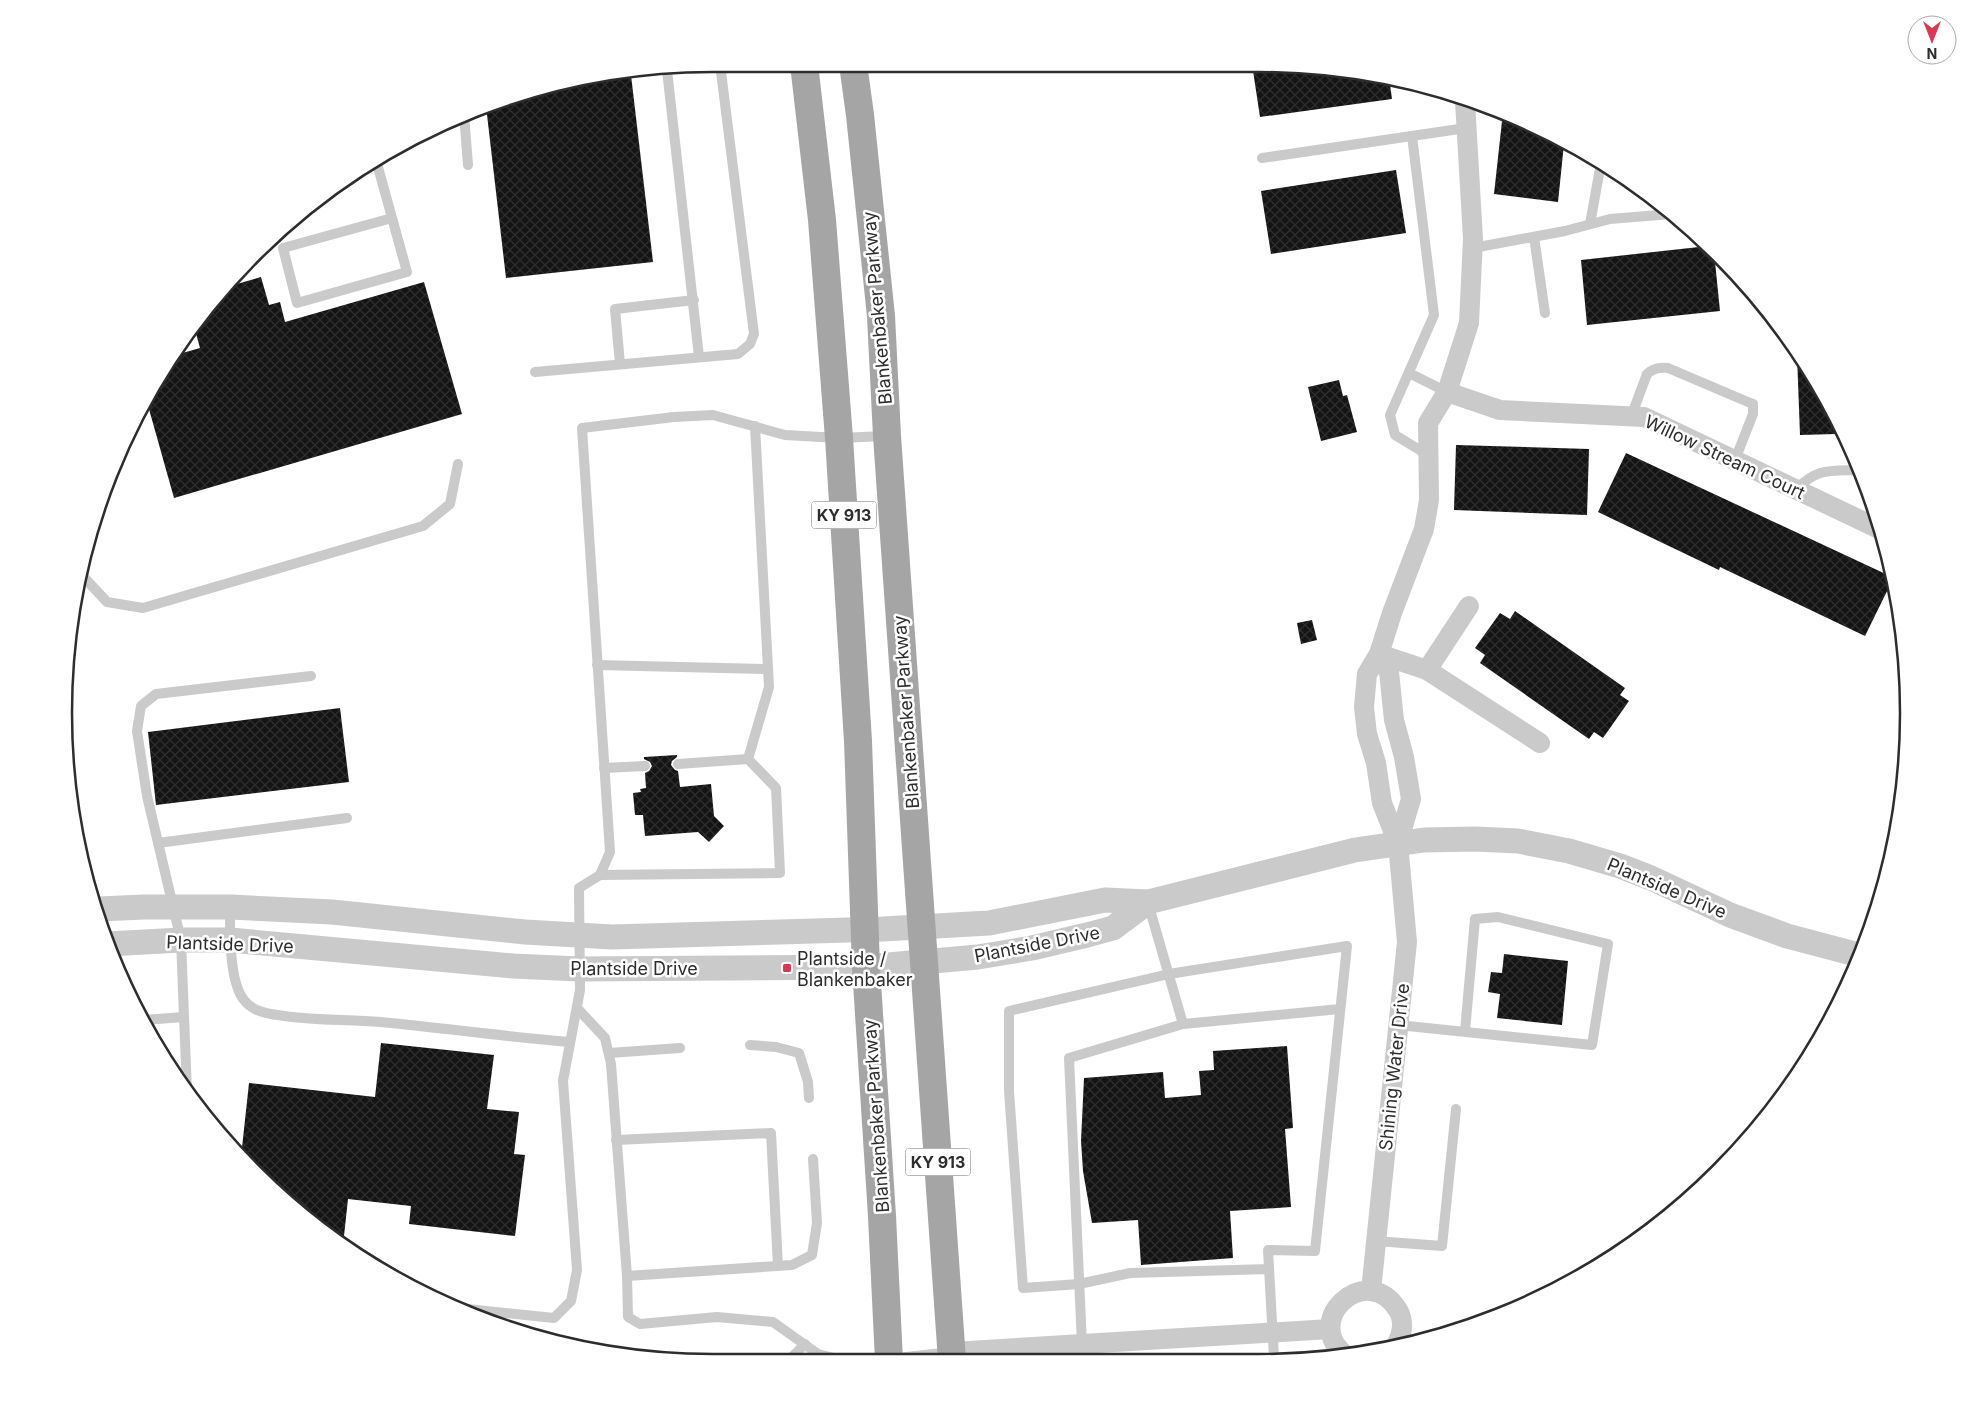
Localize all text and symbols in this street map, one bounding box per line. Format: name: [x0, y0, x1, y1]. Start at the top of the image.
north arrow: [1907, 15, 1957, 65]
text: N: [1927, 45, 1937, 62]
street label: Blankenbaker Parkway: [858, 211, 896, 405]
street label: Willow Stream Court: [1642, 411, 1808, 503]
road number: KY 913: [812, 502, 876, 528]
street label: Blankenbaker Parkway: [889, 615, 923, 809]
street label: Plantside Drive: [1604, 853, 1730, 923]
street label: Plantside Drive: [972, 922, 1102, 966]
street label: Plantside Drive: [166, 931, 294, 957]
place label: Plantside / Blankenbaker: [797, 948, 913, 990]
street label: Plantside Drive: [570, 958, 698, 979]
marker: Plantside / Blankenbaker: [781, 962, 793, 974]
street label: Shining Water Drive: [1375, 982, 1413, 1152]
street label: Blankenbaker Parkway: [859, 1019, 893, 1213]
road number: KY 913: [906, 1148, 970, 1176]

